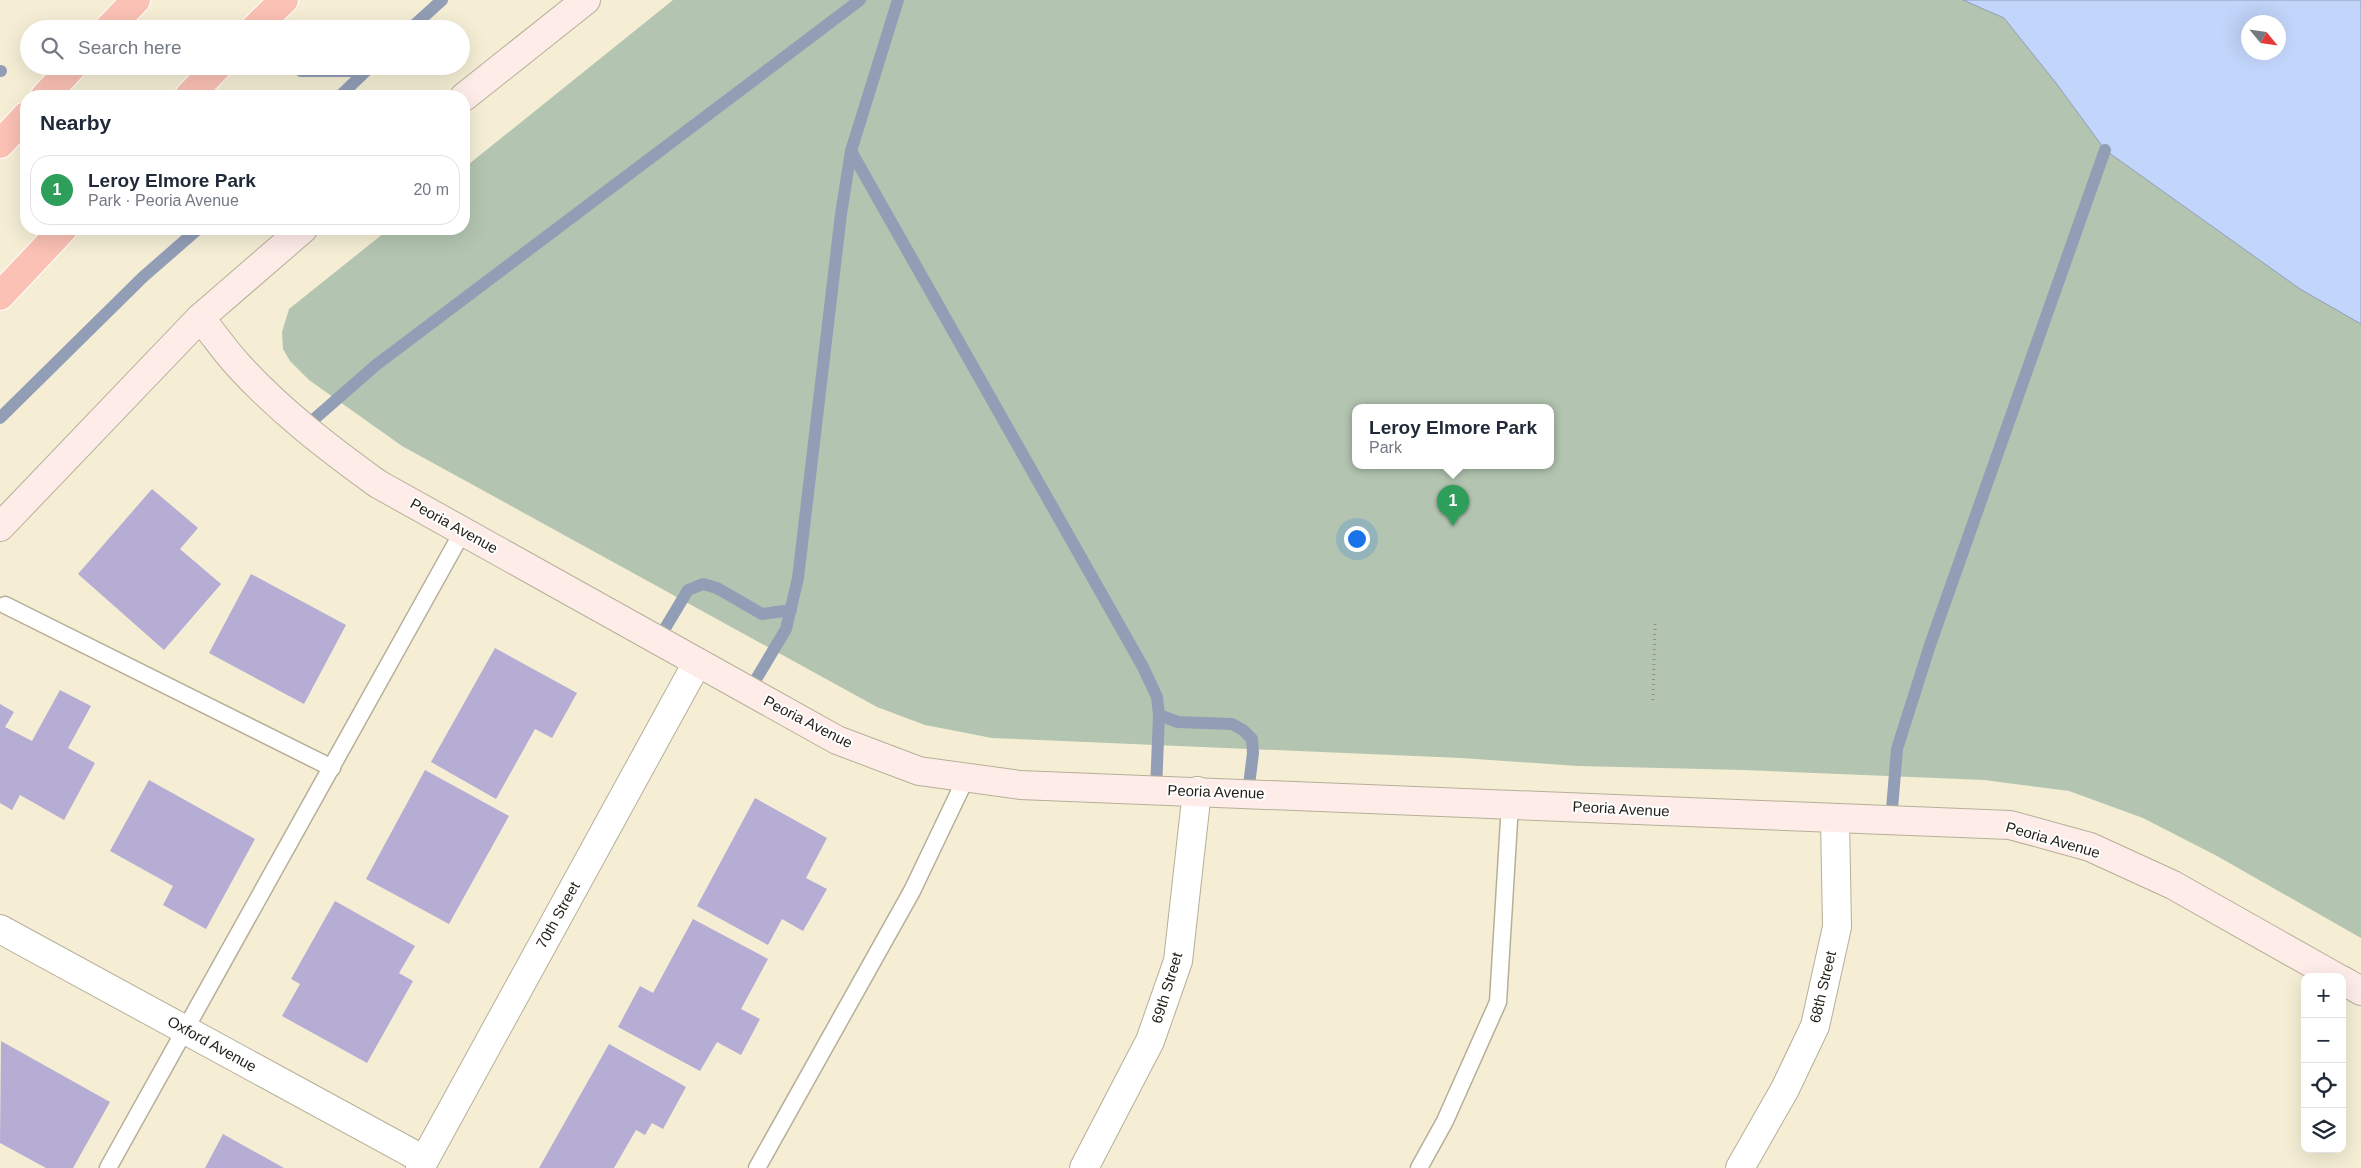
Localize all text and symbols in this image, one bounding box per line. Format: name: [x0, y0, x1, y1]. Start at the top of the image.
north arrow: [2241, 15, 2286, 60]
search box: [20, 20, 470, 75]
icon: search: [38, 34, 66, 62]
text: Search here: [78, 37, 182, 58]
text: Nearby: [40, 111, 111, 134]
text: Leroy Elmore Park: [88, 170, 256, 191]
text: 1: [53, 181, 61, 198]
text: 20 m: [413, 181, 449, 198]
text: Park · Peoria Avenue: [88, 192, 239, 209]
popup: [1352, 404, 1554, 469]
text: Leroy Elmore Park: [1369, 417, 1537, 438]
text: Park: [1369, 439, 1402, 456]
pin: 1: [1437, 485, 1469, 526]
street label: Peoria Avenue: [408, 495, 501, 557]
your location: [1344, 526, 1370, 552]
street label: Peoria Avenue: [761, 692, 855, 751]
street label: Peoria Avenue: [1167, 781, 1265, 802]
street label: Peoria Avenue: [1572, 797, 1670, 820]
street label: Peoria Avenue: [2004, 818, 2102, 861]
street label: 70th Street: [532, 878, 583, 951]
street label: 68th Street: [1806, 948, 1839, 1025]
street label: 69th Street: [1148, 949, 1186, 1025]
map controls: [2301, 973, 2346, 1153]
button: +: [2301, 973, 2346, 1018]
street label: Oxford Avenue: [165, 1012, 260, 1075]
button: −: [2301, 1018, 2346, 1063]
button: locate: [2301, 1063, 2346, 1108]
button: layers: [2301, 1108, 2346, 1153]

